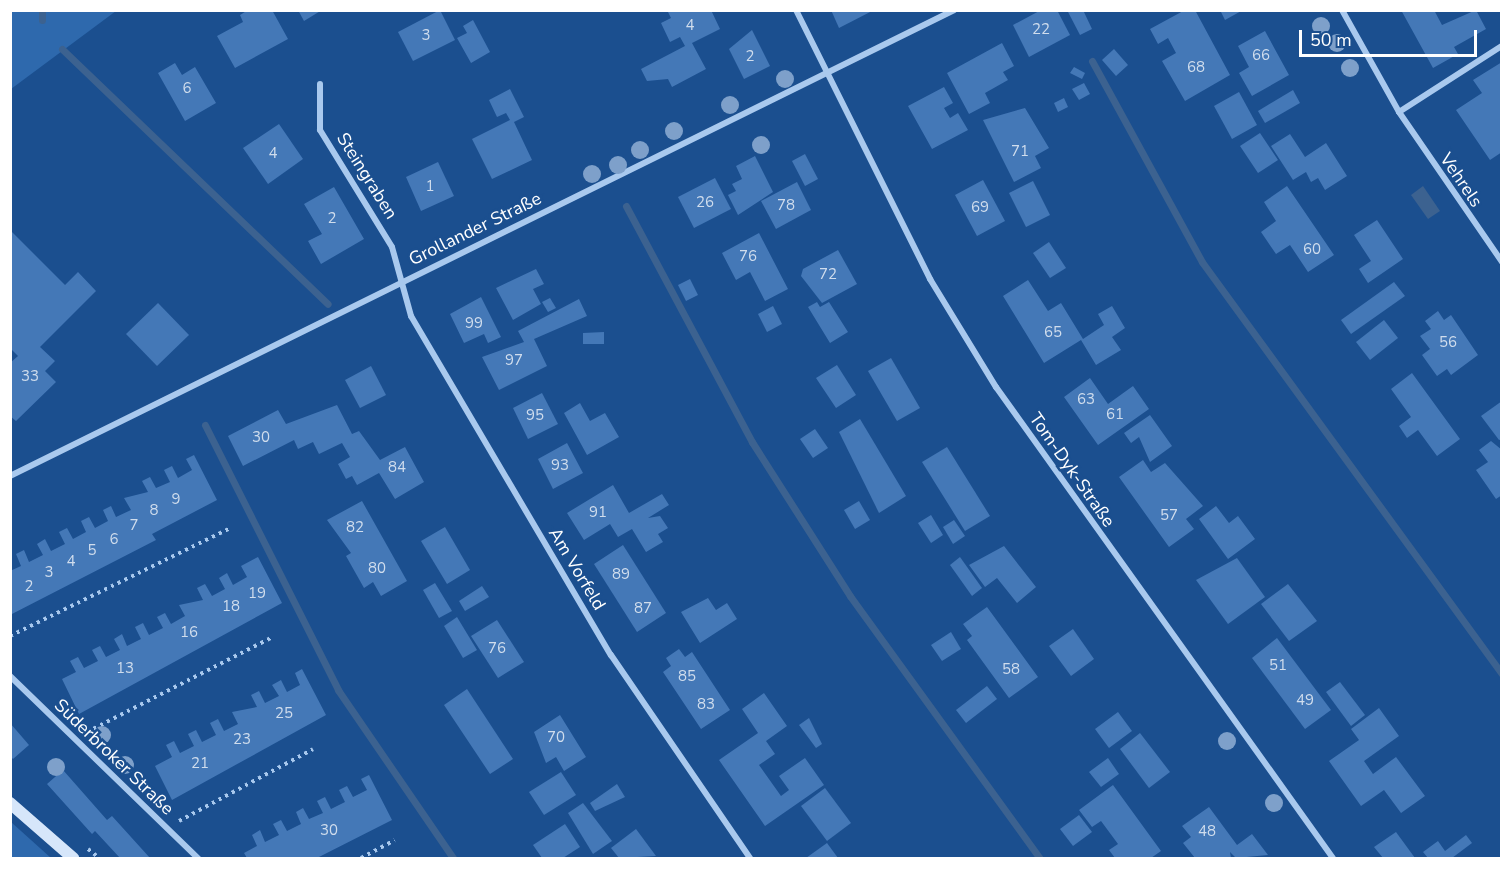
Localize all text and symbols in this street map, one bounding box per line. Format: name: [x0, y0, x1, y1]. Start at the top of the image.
house number: 4: [686, 17, 694, 35]
scale bar: [1302, 18, 1480, 56]
house number: 22: [1032, 21, 1050, 39]
house number: 3: [422, 27, 430, 45]
text: 50 m: [1310, 28, 1352, 52]
house number: 66: [1252, 47, 1270, 65]
house number: 2: [746, 48, 754, 66]
house number: 68: [1187, 59, 1205, 77]
house number: 6: [183, 80, 191, 98]
street label: Steingraben: [332, 129, 402, 223]
house number: 71: [1011, 143, 1029, 161]
house number: 4: [269, 145, 277, 163]
street label: Vehrels: [1435, 149, 1487, 211]
house number: 1: [426, 178, 434, 196]
street label: Grollander Straße: [405, 188, 545, 270]
house number: 26: [696, 194, 714, 212]
house number: 78: [777, 197, 795, 215]
house number: 69: [971, 199, 989, 217]
house number: 2: [328, 210, 336, 228]
house number: 60: [1303, 241, 1321, 259]
house number: 76: [739, 248, 757, 266]
house number: 72: [819, 266, 837, 284]
house number: 99: [465, 315, 483, 333]
house number: 65: [1044, 324, 1062, 342]
house number: 56: [1439, 334, 1457, 352]
house number: 97: [505, 352, 523, 370]
house number: 33: [21, 368, 39, 386]
house number: 63: [1077, 391, 1095, 409]
house number: 61: [1106, 406, 1124, 424]
house number: 95: [526, 407, 544, 425]
street label: Tom-Dyk-Straße: [1025, 409, 1119, 531]
house number: 30: [252, 429, 270, 447]
house number: 93: [551, 457, 569, 475]
house number: 84: [388, 459, 406, 477]
house number: 9: [172, 491, 180, 509]
house number: 8: [150, 502, 158, 520]
house number: 91: [589, 504, 607, 522]
house number: 57: [1160, 507, 1178, 525]
house number: 7: [130, 517, 138, 535]
house number: 82: [346, 519, 364, 537]
street label: Am Vorfeld: [544, 524, 610, 614]
house number: 6: [110, 531, 118, 549]
house number: 5: [88, 542, 96, 560]
house number: 4: [67, 553, 75, 571]
house number: 80: [368, 560, 386, 578]
house number: 3: [45, 564, 53, 582]
house number: 89: [612, 566, 630, 584]
house number: 2: [25, 578, 33, 596]
house number: 19: [248, 585, 266, 603]
house number: 18: [222, 598, 240, 616]
house number: 87: [634, 600, 652, 618]
house number: 16: [180, 624, 198, 642]
house number: 76: [488, 640, 506, 658]
house number: 51: [1269, 657, 1287, 675]
house number: 13: [116, 660, 134, 678]
house number: 58: [1002, 661, 1020, 679]
house number: 85: [678, 668, 696, 686]
house number: 49: [1296, 692, 1314, 710]
street label: Süderbroker Straße: [50, 694, 178, 820]
house number: 83: [697, 696, 715, 714]
house number: 25: [275, 705, 293, 723]
house number: 70: [547, 729, 565, 747]
house number: 23: [233, 731, 251, 749]
house number: 21: [191, 755, 209, 773]
house number: 30: [320, 822, 338, 840]
house number: 48: [1198, 823, 1216, 841]

